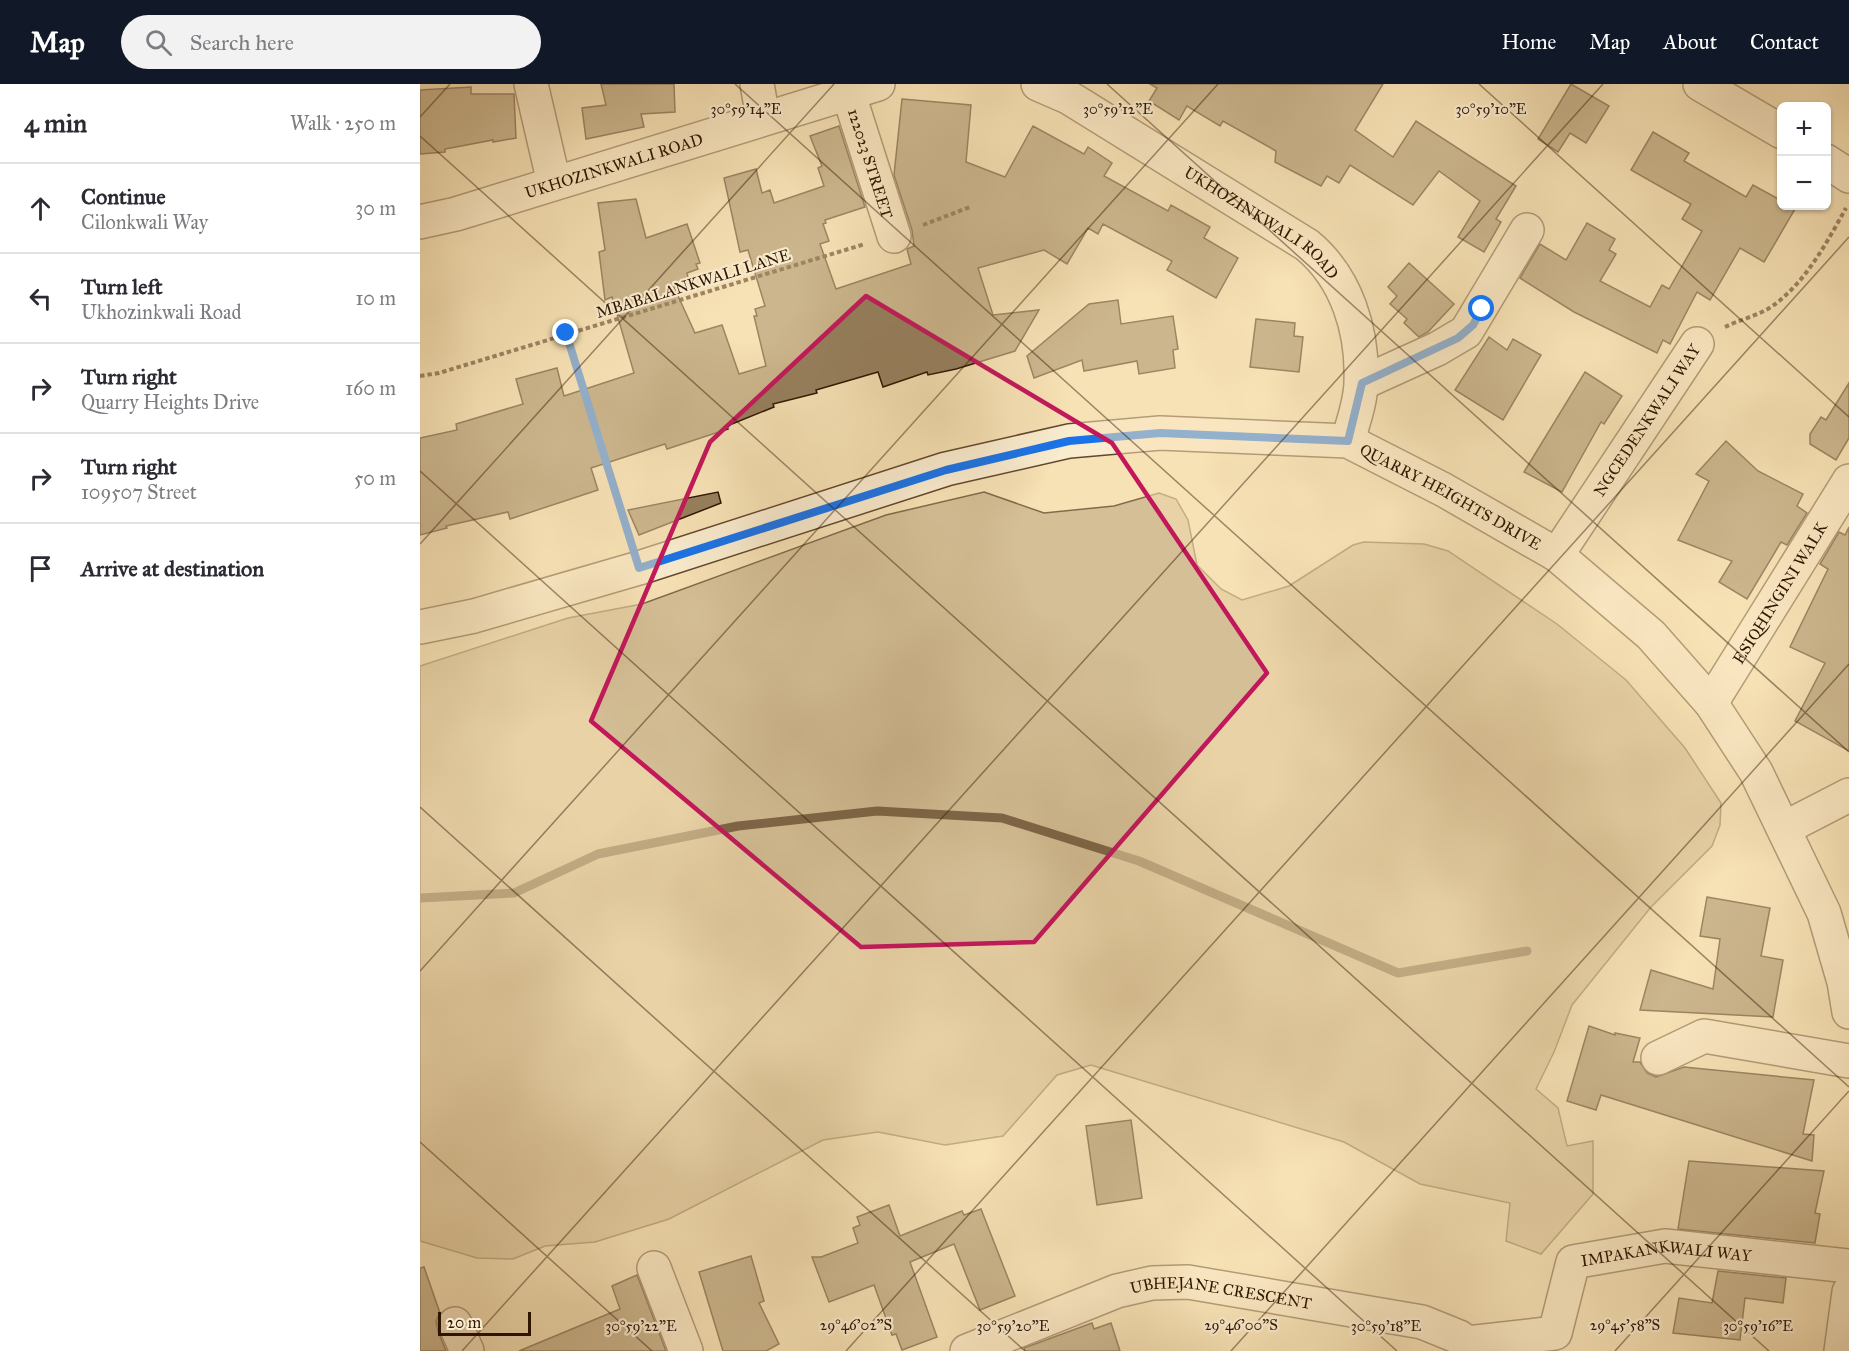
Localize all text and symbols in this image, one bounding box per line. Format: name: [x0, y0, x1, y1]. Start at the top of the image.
search box: [121, 15, 541, 69]
text: Map: [30, 25, 85, 60]
icon: search: [142, 26, 175, 59]
text: Search here: [190, 29, 294, 56]
text: Home: [1501, 29, 1556, 55]
text: Map: [1589, 29, 1630, 55]
text: About: [1663, 29, 1717, 55]
text: Contact: [1750, 29, 1819, 55]
text: 30°59'14"E: [711, 100, 782, 118]
text: 30°59'12"E: [1083, 100, 1153, 118]
text: 30°59'10"E: [1455, 100, 1527, 118]
map controls: [1777, 102, 1831, 210]
button: +: [1777, 102, 1831, 156]
street label: 122023 STREET: [844, 106, 897, 221]
text: 4 min: [24, 107, 87, 139]
text: Walk · 250 m: [290, 111, 396, 135]
street label: UKHOZINKWALI ROAD: [523, 130, 705, 202]
button: −: [1777, 156, 1831, 210]
street label: UKHOZINKWALI ROAD: [1181, 162, 1343, 283]
text: Continue: [81, 183, 166, 210]
icon: ahead: [24, 192, 57, 225]
text: 30 m: [355, 196, 396, 220]
text: Cilonkwali Way: [81, 210, 208, 234]
street label: MBABALANKWALI LANE: [594, 245, 793, 322]
text: Turn left: [81, 273, 163, 300]
icon: left: [24, 282, 57, 315]
text: 10 m: [355, 286, 396, 310]
route start: [1468, 295, 1494, 321]
text: Ukhozinkwali Road: [81, 300, 242, 324]
route end: [552, 319, 578, 345]
street label: NGCEDENKWALI WAY: [1590, 340, 1705, 500]
text: Turn right: [81, 363, 177, 390]
icon: right: [24, 372, 57, 405]
text: 160 m: [345, 376, 396, 400]
text: Quarry Heights Drive: [81, 390, 259, 414]
street label: QUARRY HEIGHTS DRIVE: [1357, 440, 1545, 554]
text: Turn right: [81, 453, 177, 480]
icon: right: [24, 462, 57, 495]
text: 50 m: [354, 466, 396, 490]
text: 109507 Street: [81, 480, 197, 504]
street label: ESIQHINGINI WALK: [1729, 518, 1832, 667]
icon: arrive: [24, 552, 57, 585]
text: Arrive at destination: [81, 555, 264, 582]
street label: IMPAKANKWALI WAY: [1579, 1236, 1753, 1270]
street label: UBHEJANE CRESCENT: [1128, 1272, 1313, 1313]
scale bar: [438, 1309, 531, 1336]
text: 20 m: [447, 1313, 481, 1332]
text: 29°46'02"S: [820, 1316, 892, 1334]
text: 29°46'00"S: [1204, 1316, 1278, 1334]
text: 29°45'58"S: [1590, 1316, 1660, 1334]
text: 30°59'22"E: [605, 1317, 677, 1335]
text: 30°59'20"E: [977, 1317, 1050, 1335]
text: 30°59'18"E: [1351, 1317, 1422, 1335]
text: 30°59'16"E: [1723, 1317, 1793, 1335]

